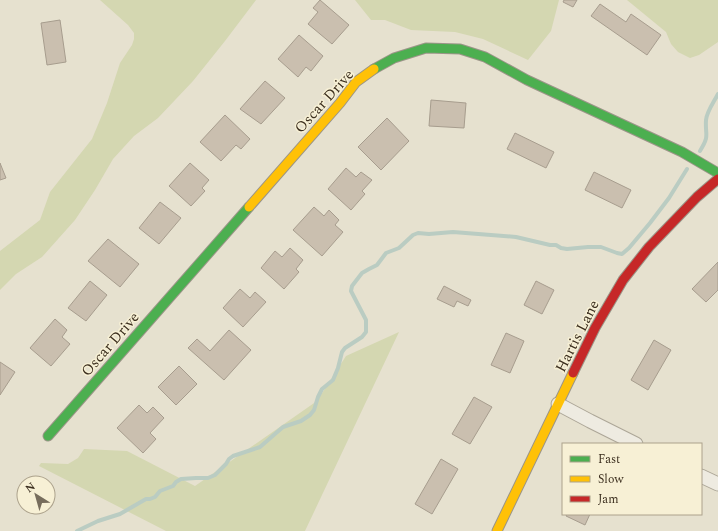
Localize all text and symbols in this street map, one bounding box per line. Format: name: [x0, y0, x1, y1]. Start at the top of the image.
street label: Oscar Drive: [289, 64, 360, 139]
street label: Hartis Lane: [549, 296, 606, 376]
street label: Oscar Drive: [76, 307, 145, 382]
legend: [562, 443, 702, 515]
text: Fast: [598, 450, 620, 469]
text: Slow: [598, 470, 624, 489]
north arrow: [16, 475, 56, 515]
text: N: [22, 478, 39, 497]
text: Jam: [598, 490, 619, 509]

